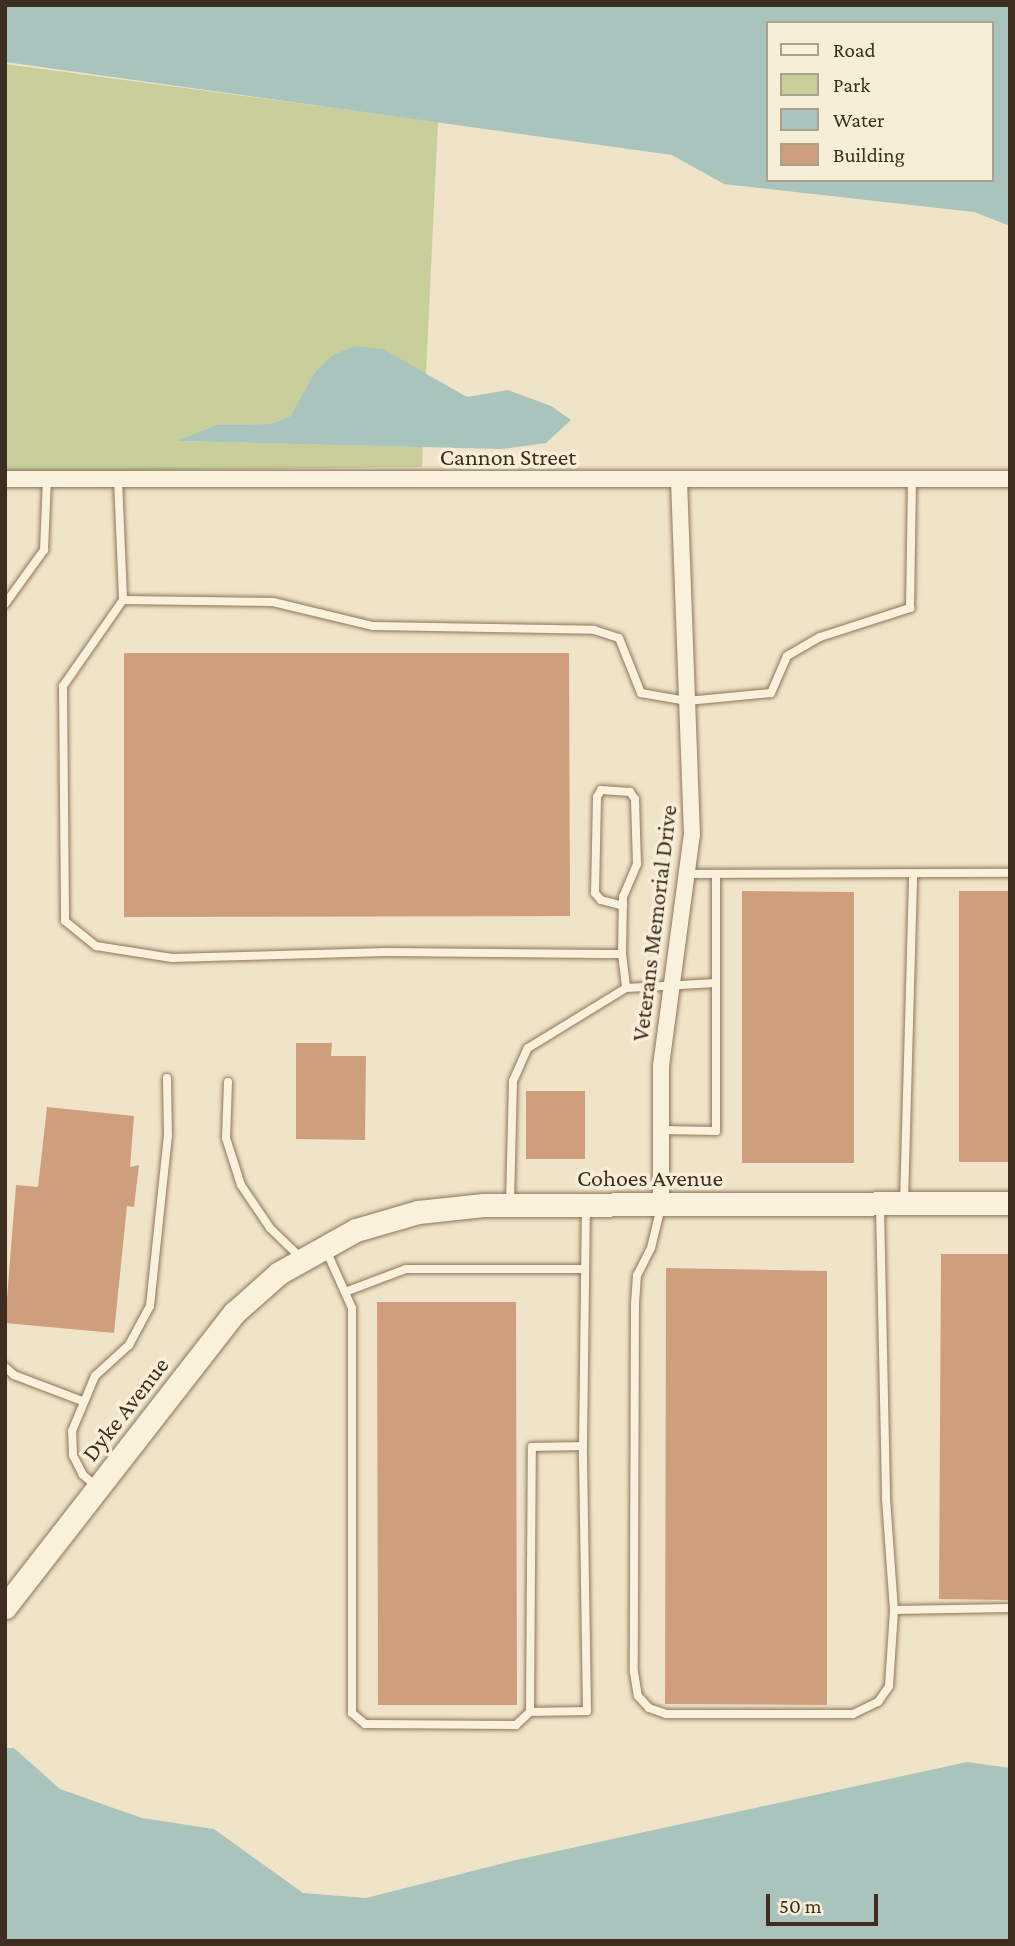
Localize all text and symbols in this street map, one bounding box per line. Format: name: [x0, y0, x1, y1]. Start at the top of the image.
legend: [766, 21, 994, 182]
text: Road: [833, 38, 876, 62]
text: Park: [833, 73, 870, 97]
text: Water: [833, 108, 885, 132]
text: Building: [833, 143, 905, 167]
street label: Cannon Street: [440, 443, 576, 471]
street label: Veterans Memorial Drive: [625, 803, 683, 1043]
street label: Cohoes Avenue: [577, 1164, 723, 1192]
street label: Dyke Avenue: [75, 1351, 175, 1467]
scale bar: [770, 1880, 882, 1924]
text: 50 m: [779, 1894, 822, 1918]

